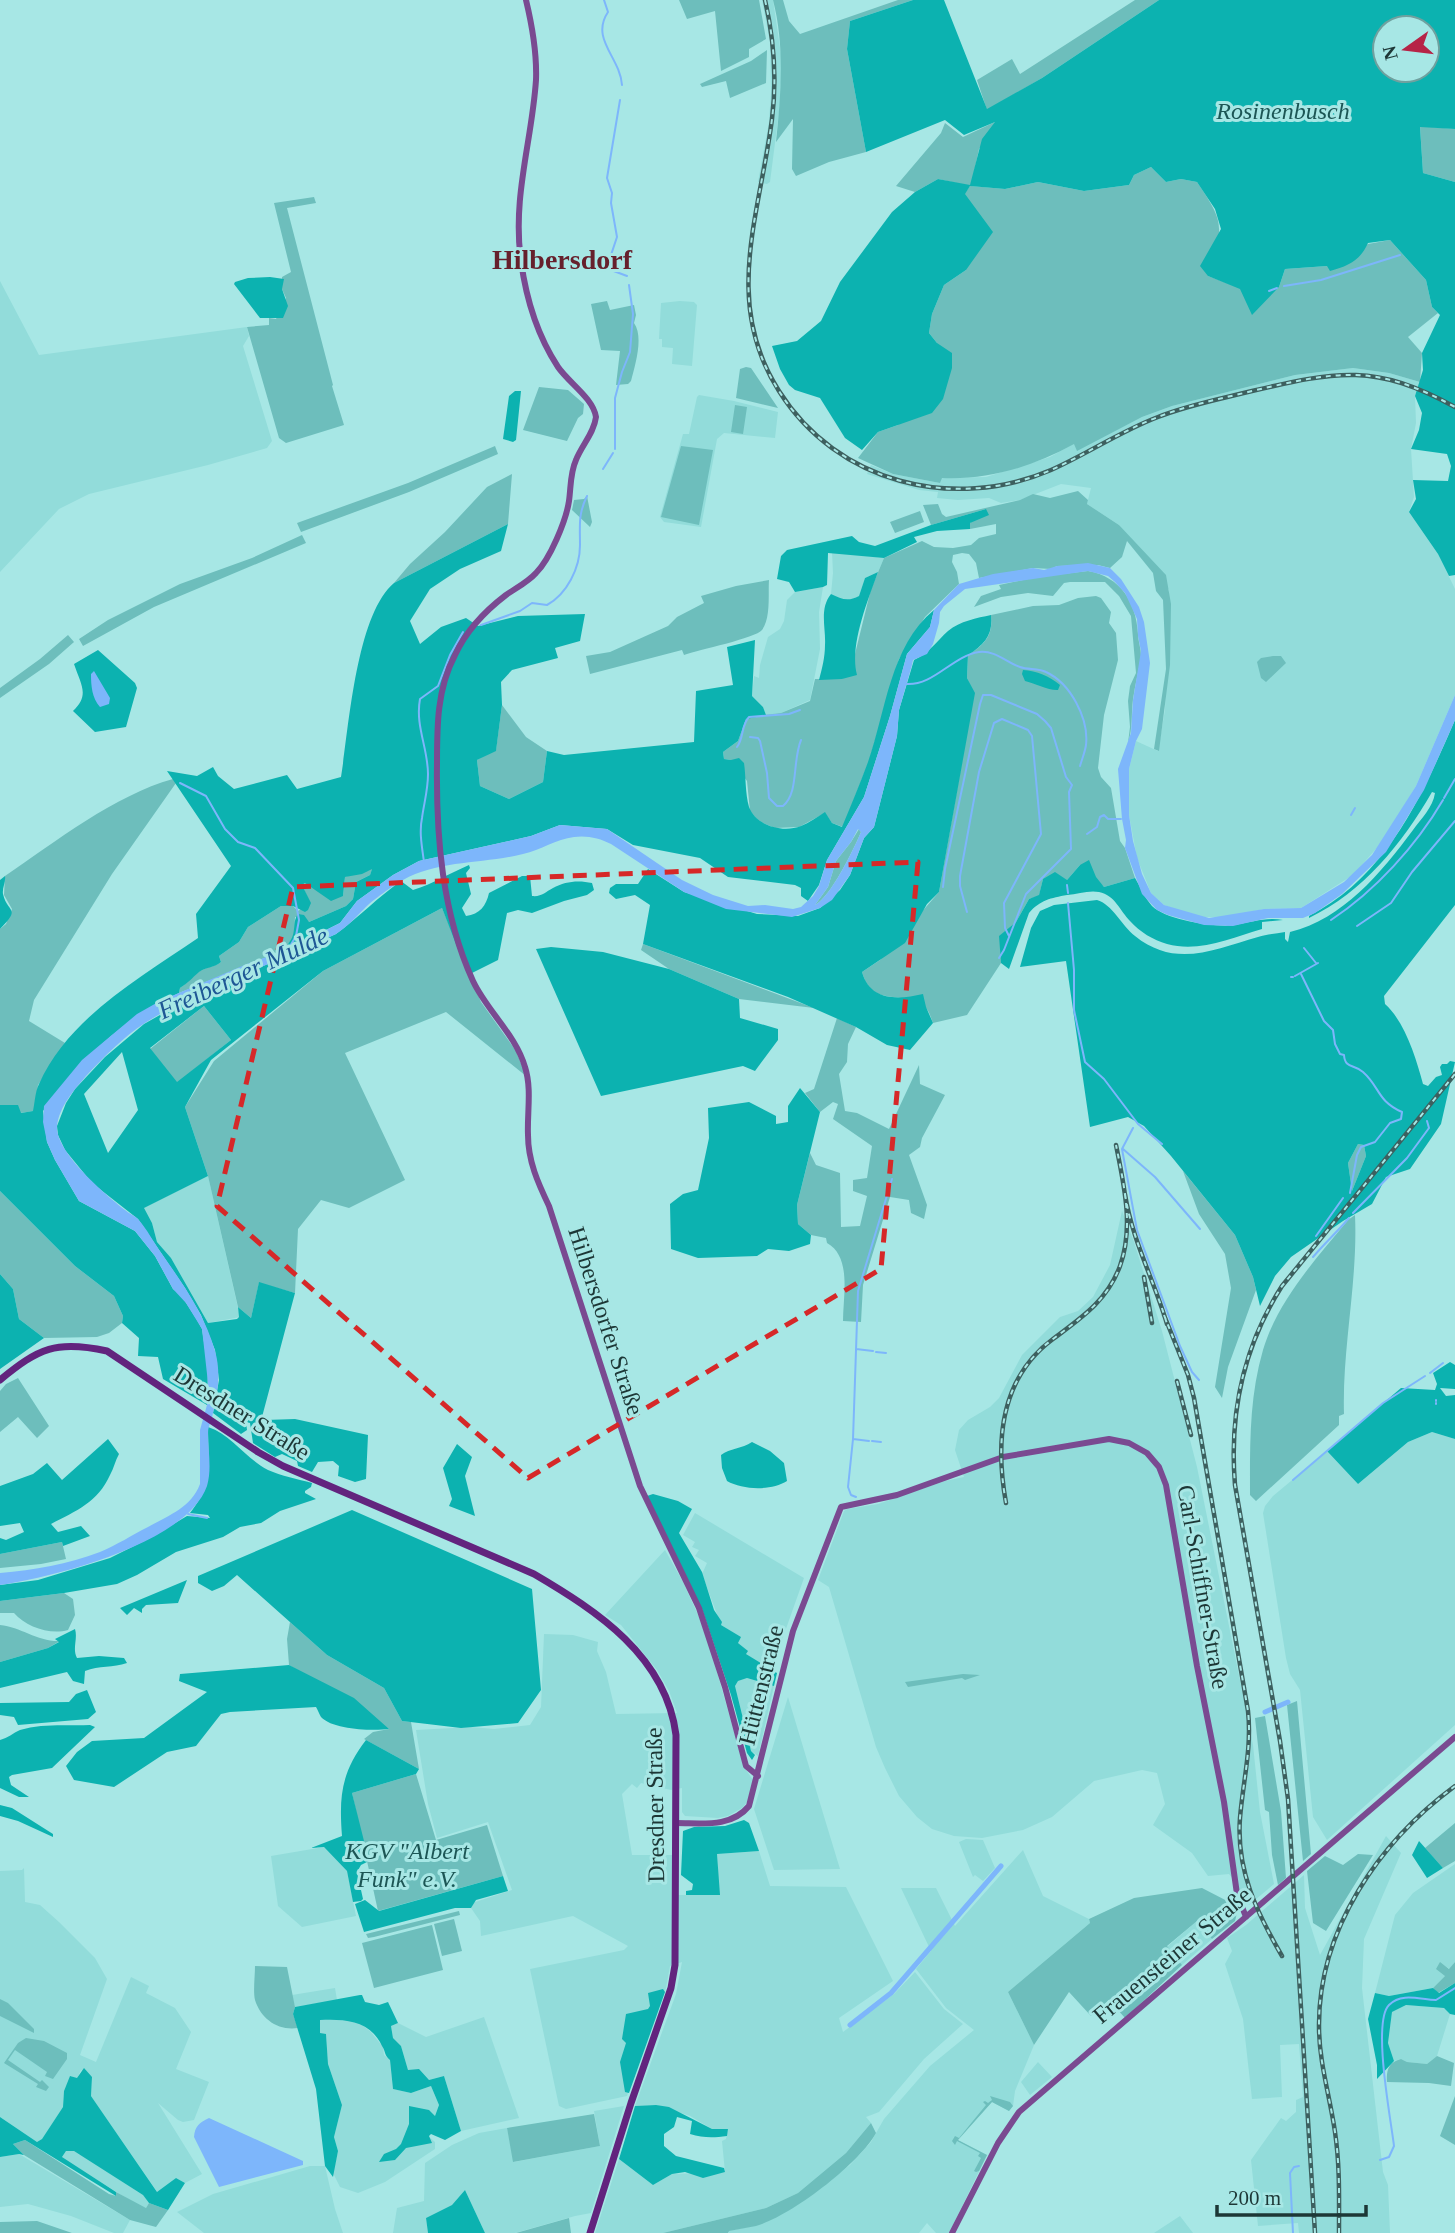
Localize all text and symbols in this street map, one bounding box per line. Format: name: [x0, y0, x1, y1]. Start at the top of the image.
north arrow: [1371, 14, 1441, 84]
text: N: [1378, 44, 1402, 62]
park label: Rosinenbusch: [1215, 98, 1350, 124]
district label: Hilbersdorf: [492, 244, 633, 275]
water label: Freiberger Mulde: [152, 921, 333, 1026]
street label: Hilbersdorfer Straße: [563, 1223, 649, 1419]
street label: Dresdner Straße: [169, 1361, 315, 1465]
street label: Carl-Schiffner-Straße: [1172, 1483, 1234, 1691]
street label: Hüttenstraße: [734, 1622, 788, 1748]
street label: Dresdner Straße: [641, 1727, 669, 1883]
park label: KGV "Albert Funk" e.V.: [344, 1838, 470, 1892]
street label: Frauensteiner Straße: [1088, 1881, 1256, 2029]
scale bar: [1217, 2174, 1366, 2218]
text: 200 m: [1228, 2186, 1281, 2210]

